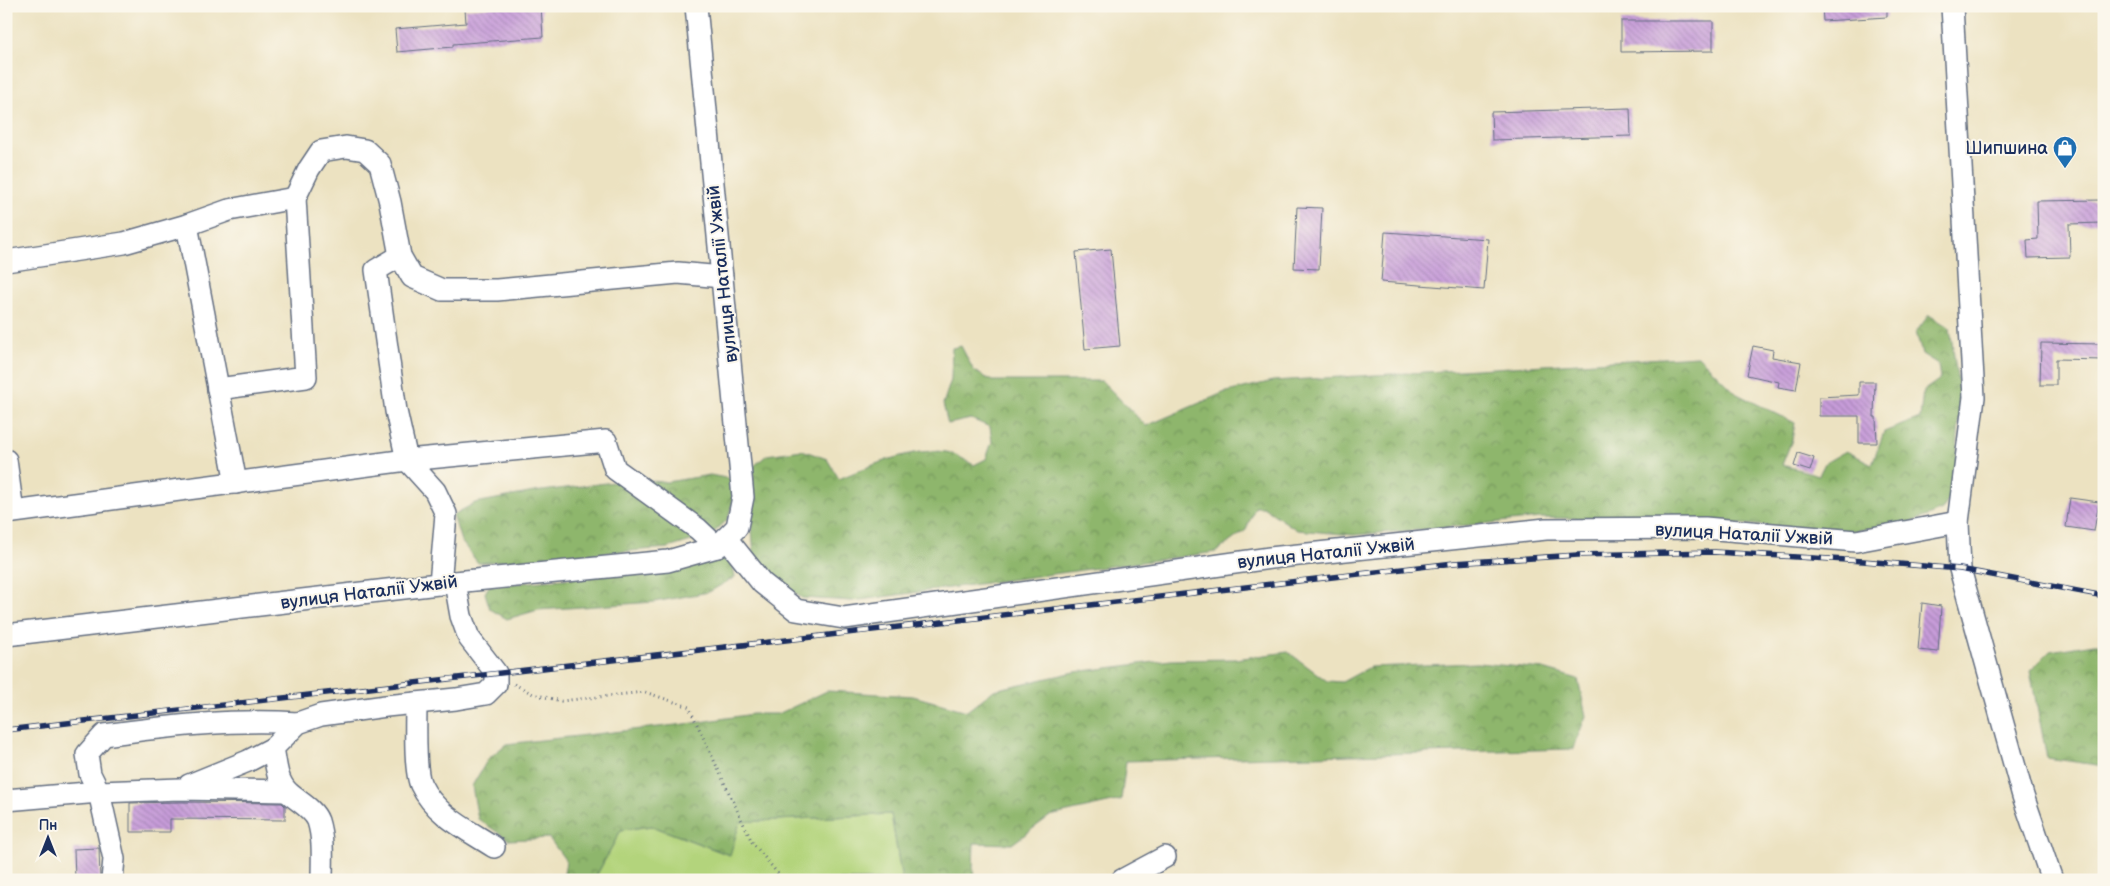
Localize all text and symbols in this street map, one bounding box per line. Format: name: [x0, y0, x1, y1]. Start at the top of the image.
shop icon: Шипшина: [2052, 135, 2078, 169]
place label: Шипшина: [1965, 138, 2048, 159]
street label: вулиця Наталії Ужвій: [703, 184, 742, 364]
street label: вулиця Наталії Ужвій: [1654, 519, 1834, 550]
street label: вулиця Наталії Ужвій: [1236, 534, 1416, 573]
street label: вулиця Наталії Ужвій: [279, 571, 459, 614]
north arrow: [22, 814, 72, 864]
text: Пн: [39, 817, 57, 834]

